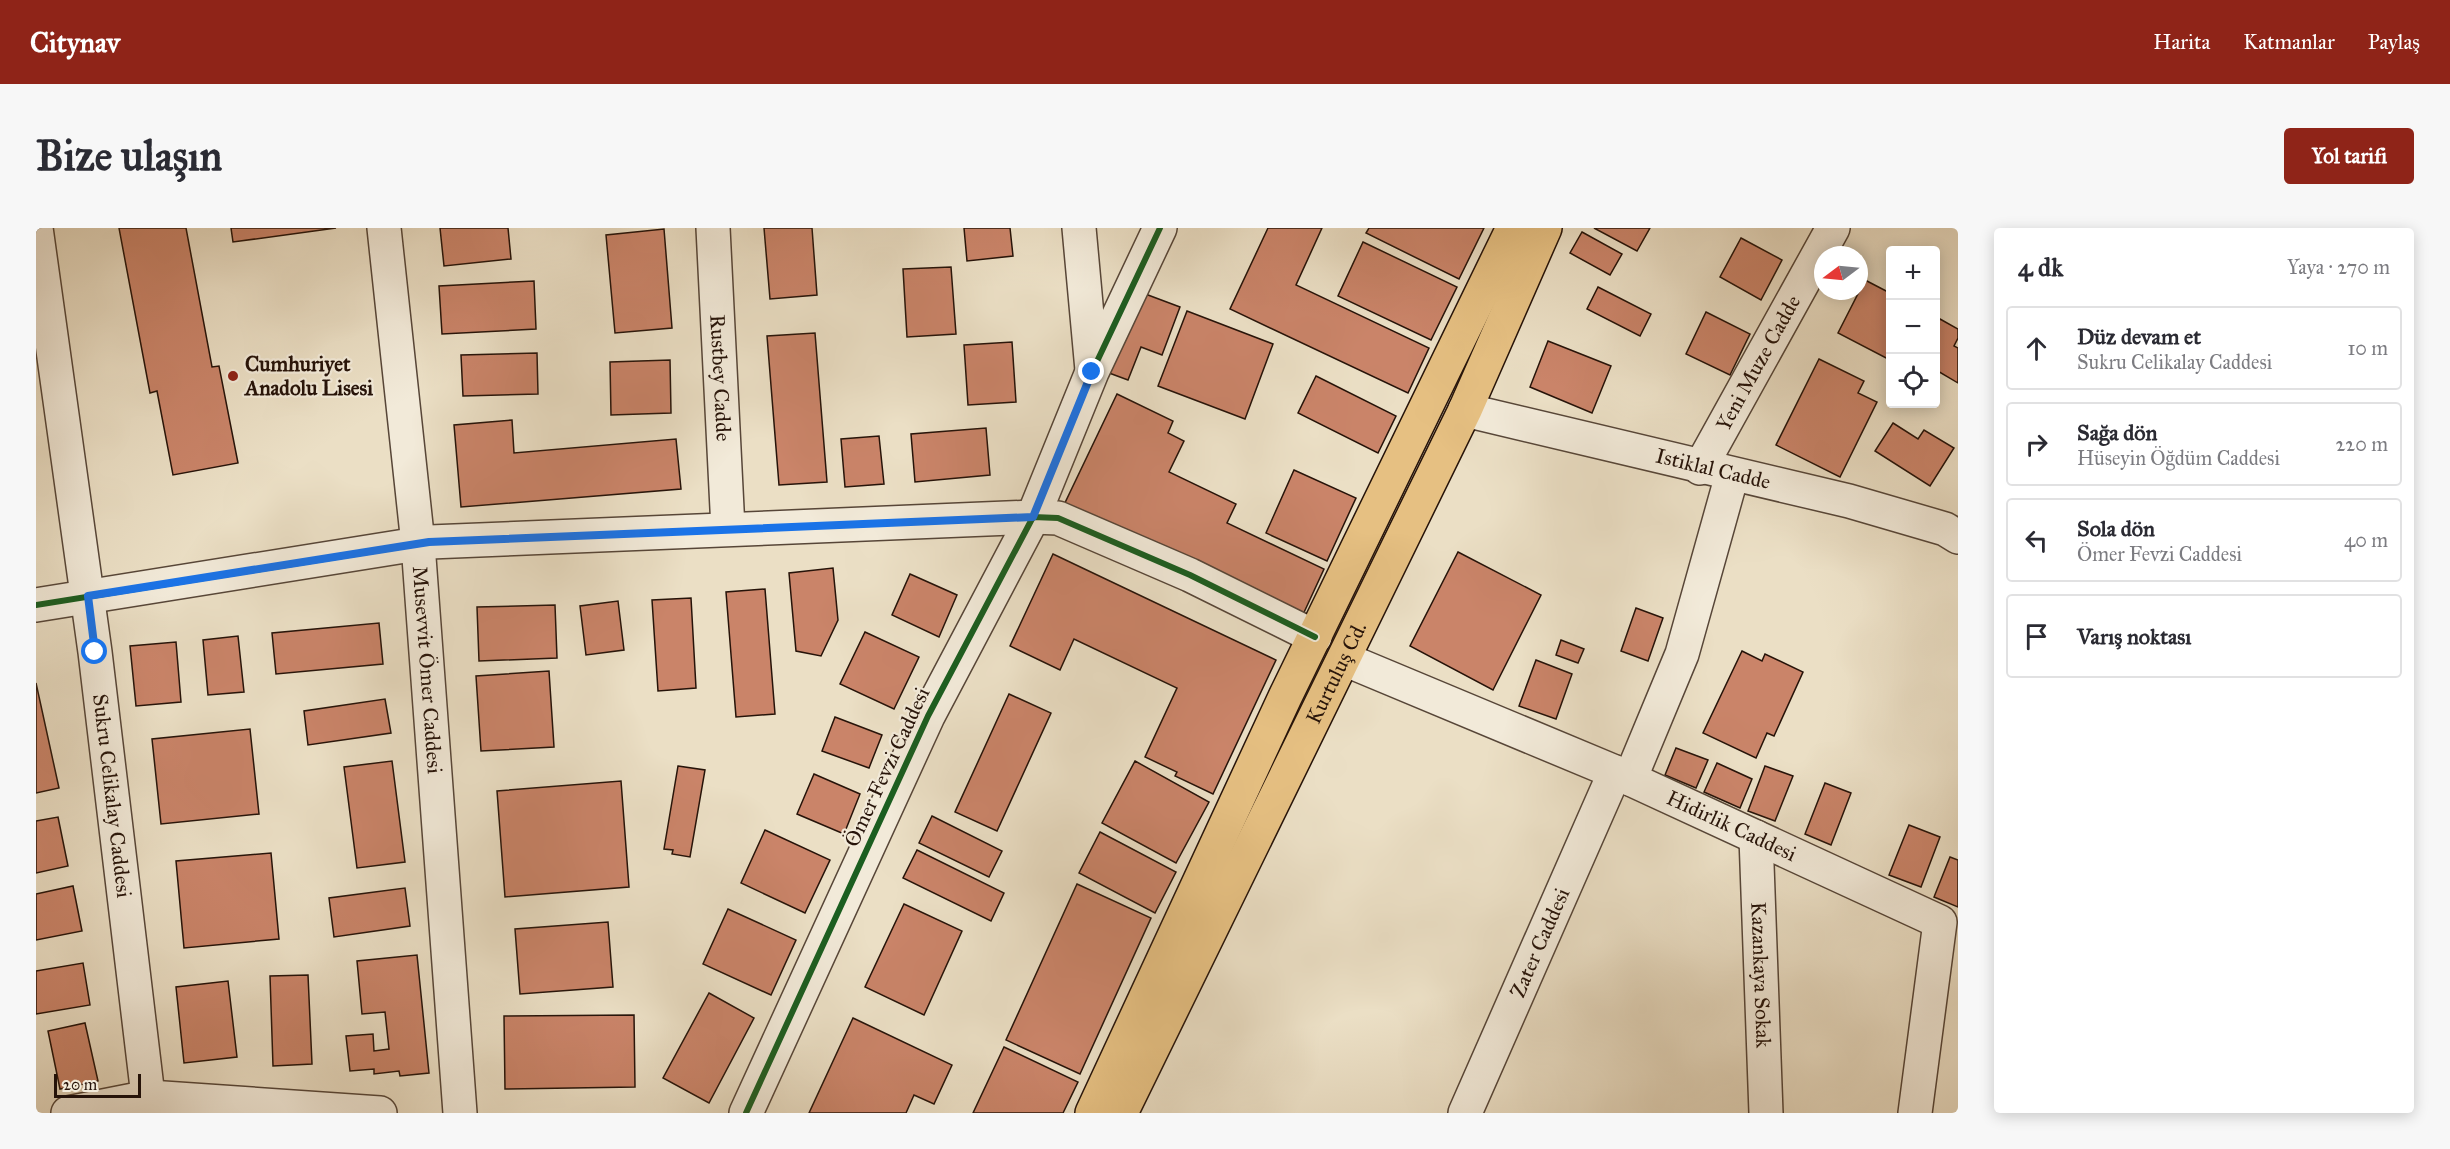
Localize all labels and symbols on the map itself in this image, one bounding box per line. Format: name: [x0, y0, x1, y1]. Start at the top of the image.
north arrow: [1814, 246, 1868, 300]
street label: Yeni Muze Cadde: [1710, 290, 1806, 435]
street label: Rustbey Cadde: [704, 314, 737, 442]
place label: Cumhuriyet Anadolu Lisesi: [243, 351, 373, 401]
route end: [1078, 358, 1104, 384]
marker: Cumhuriyet Anadolu Lisesi: [226, 369, 240, 383]
street label: Istiklal Cadde: [1653, 443, 1773, 495]
street label: Musevvit Ömer Caddesi: [407, 565, 448, 775]
street label: Kurtuluş Cd.: [1300, 618, 1372, 728]
route start: [81, 638, 107, 664]
street label: Ömer Fevzi Caddesi: [839, 683, 935, 851]
street label: Sukru Celikalay Caddesi: [87, 693, 137, 899]
street label: Hidirlik Caddesi: [1662, 785, 1801, 867]
street label: Zater Caddesi: [1504, 884, 1575, 1002]
street label: Kazankaya Sokak: [1745, 901, 1777, 1049]
scale bar: [54, 1071, 141, 1098]

